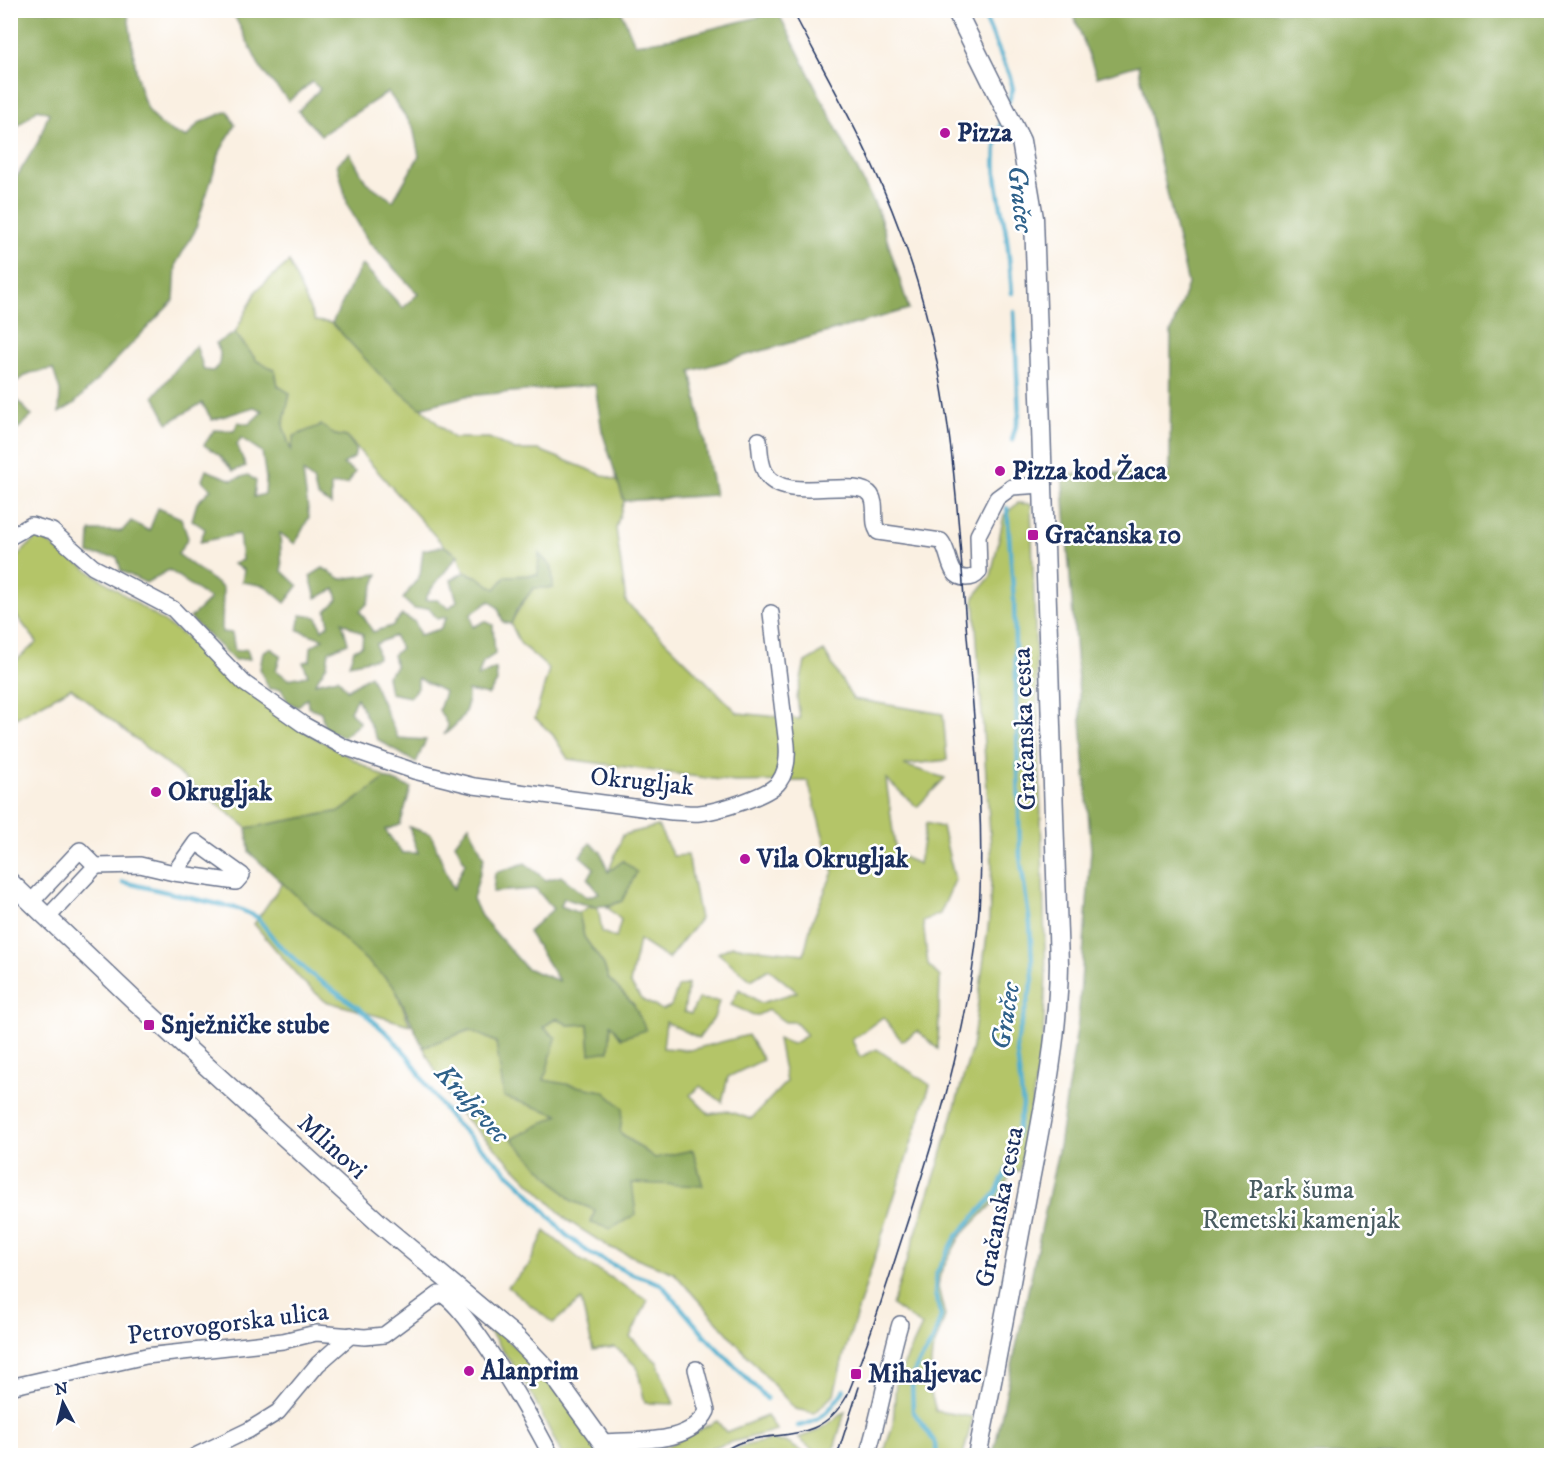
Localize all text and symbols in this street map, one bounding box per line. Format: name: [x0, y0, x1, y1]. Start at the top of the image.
place label: Pizza: [957, 117, 1013, 150]
marker: Pizza: [938, 126, 952, 140]
water label: Gračec: [999, 163, 1041, 236]
place label: Pizza kod Žaca: [1012, 454, 1168, 488]
marker: Pizza kod Žaca: [993, 464, 1007, 478]
place label: Gračanska 10: [1045, 519, 1181, 552]
marker: Gračanska 10: [1026, 528, 1040, 542]
street label: Gračanska cesta: [1006, 647, 1044, 811]
street label: Okrugljak: [589, 760, 696, 804]
place label: Okrugljak: [168, 776, 273, 809]
marker: Okrugljak: [149, 785, 163, 799]
place label: Vila Okrugljak: [756, 843, 910, 876]
marker: Vila Okrugljak: [738, 852, 752, 866]
water label: Gračec: [984, 978, 1028, 1052]
place label: Snježničke stube: [161, 1009, 330, 1042]
marker: Snježničke stube: [142, 1018, 156, 1032]
water label: Kraljevec: [427, 1056, 518, 1152]
street label: Mlinovi: [290, 1107, 374, 1187]
street label: Gračanska cesta: [968, 1124, 1032, 1290]
park label: Park šuma Remetski kamenjak: [1202, 1174, 1400, 1237]
street label: Petrovogorska ulica: [125, 1295, 331, 1353]
place label: Alanprim: [480, 1355, 579, 1388]
place label: Mihaljevac: [868, 1358, 982, 1391]
marker: Alanprim: [462, 1364, 476, 1378]
marker: Mihaljevac: [849, 1367, 863, 1381]
north arrow: [33, 1373, 93, 1433]
text: N: [54, 1378, 69, 1400]

